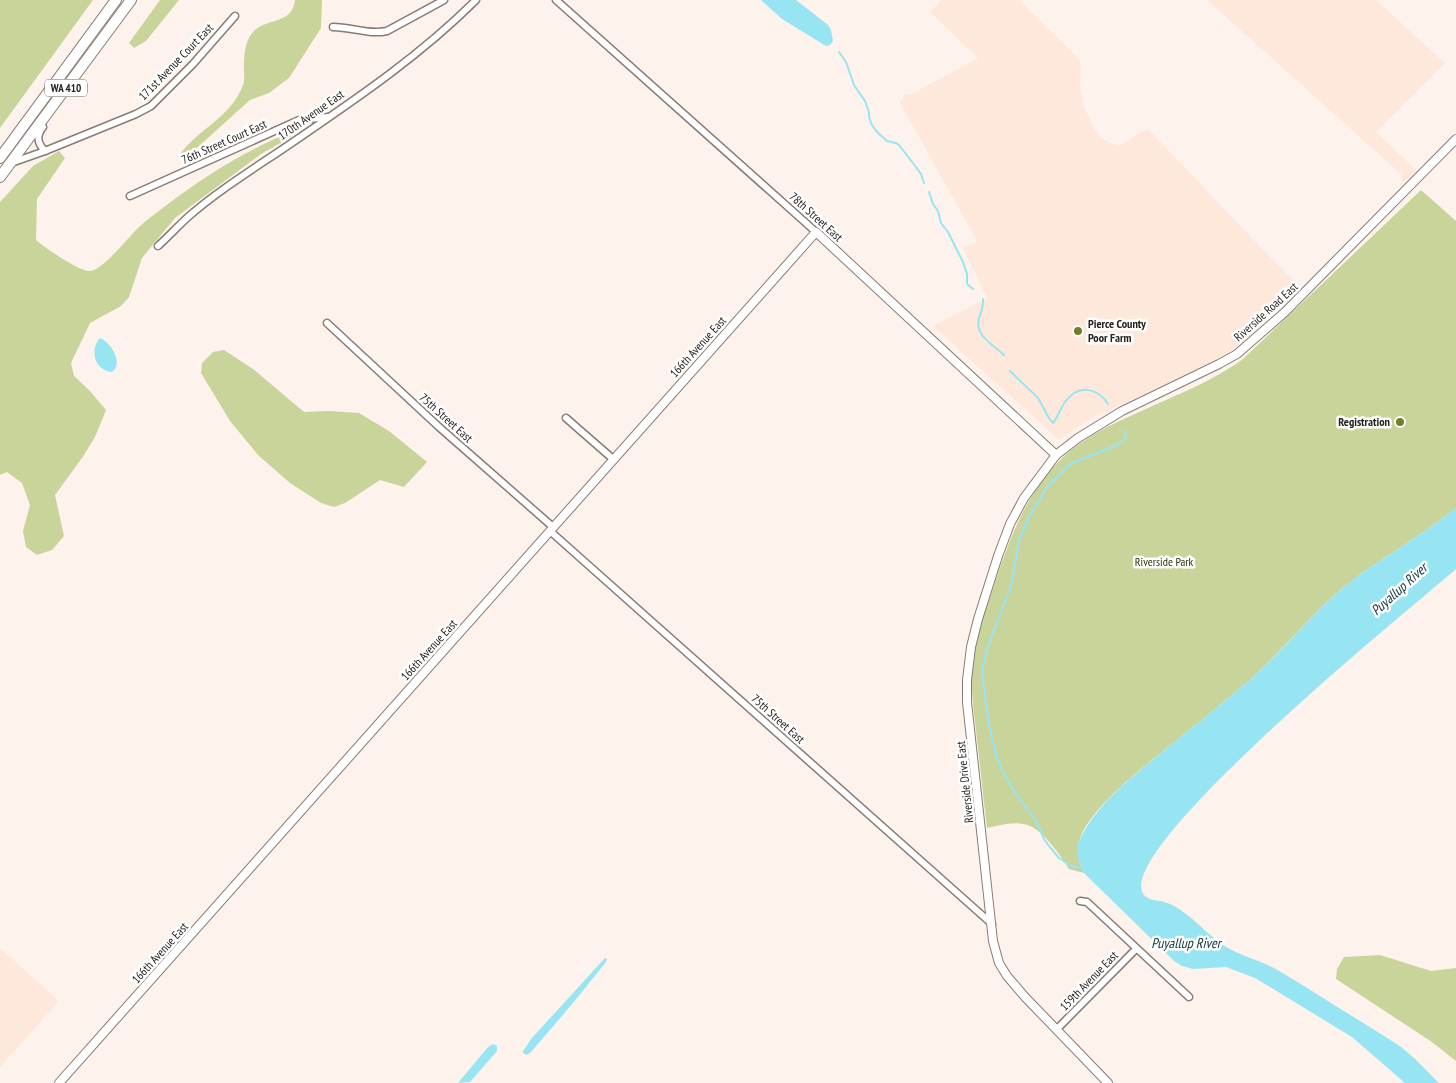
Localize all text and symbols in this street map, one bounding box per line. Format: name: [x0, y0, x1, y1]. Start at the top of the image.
street label: 171st Avenue Court East: [135, 20, 217, 103]
road number: WA 410: [45, 80, 87, 96]
street label: 170th Avenue East: [275, 86, 347, 143]
street label: 76th Street Court East: [179, 116, 269, 167]
street label: 78th Street East: [787, 189, 847, 245]
street label: Riverside Road East: [1231, 279, 1301, 344]
street label: 166th Avenue East: [666, 312, 729, 380]
place label: Pierce County Poor Farm: [1088, 316, 1146, 345]
marker: Pierce County Poor Farm: [1072, 325, 1084, 337]
street label: 75th Street East: [417, 390, 477, 446]
place label: Registration: [1338, 414, 1390, 429]
marker: Registration: [1394, 416, 1406, 428]
park label: Riverside Park: [1135, 554, 1194, 569]
water label: Puyallup River: [1367, 558, 1432, 619]
street label: 166th Avenue East: [397, 615, 460, 683]
street label: 75th Street East: [749, 691, 809, 747]
street label: Riverside Drive East: [953, 740, 976, 824]
street label: 166th Avenue East: [128, 918, 191, 986]
water label: Puyallup River: [1151, 934, 1223, 952]
street label: 159th Avenue East: [1056, 947, 1121, 1014]

